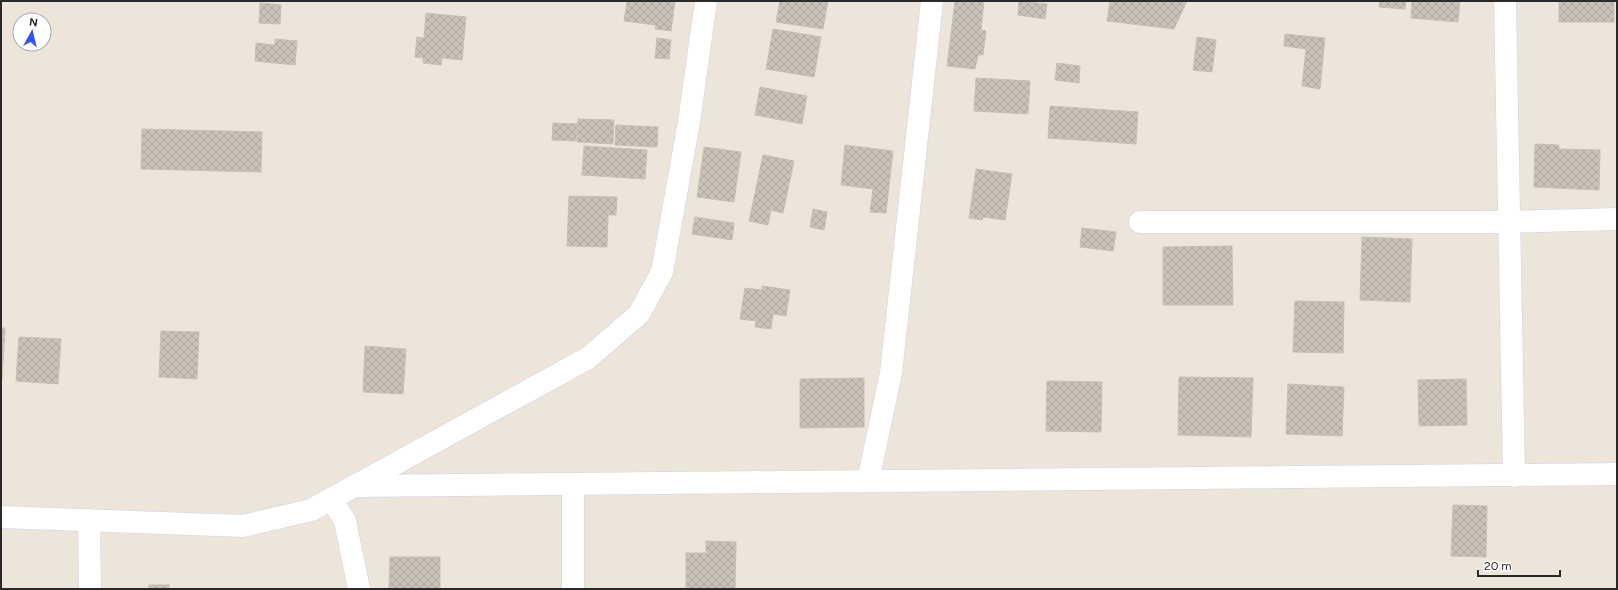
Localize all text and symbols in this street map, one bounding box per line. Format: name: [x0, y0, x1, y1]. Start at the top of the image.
north arrow: [12, 12, 52, 52]
text: N: [28, 16, 38, 30]
scale bar: [1478, 552, 1560, 578]
text: 20 m: [1484, 559, 1512, 573]

